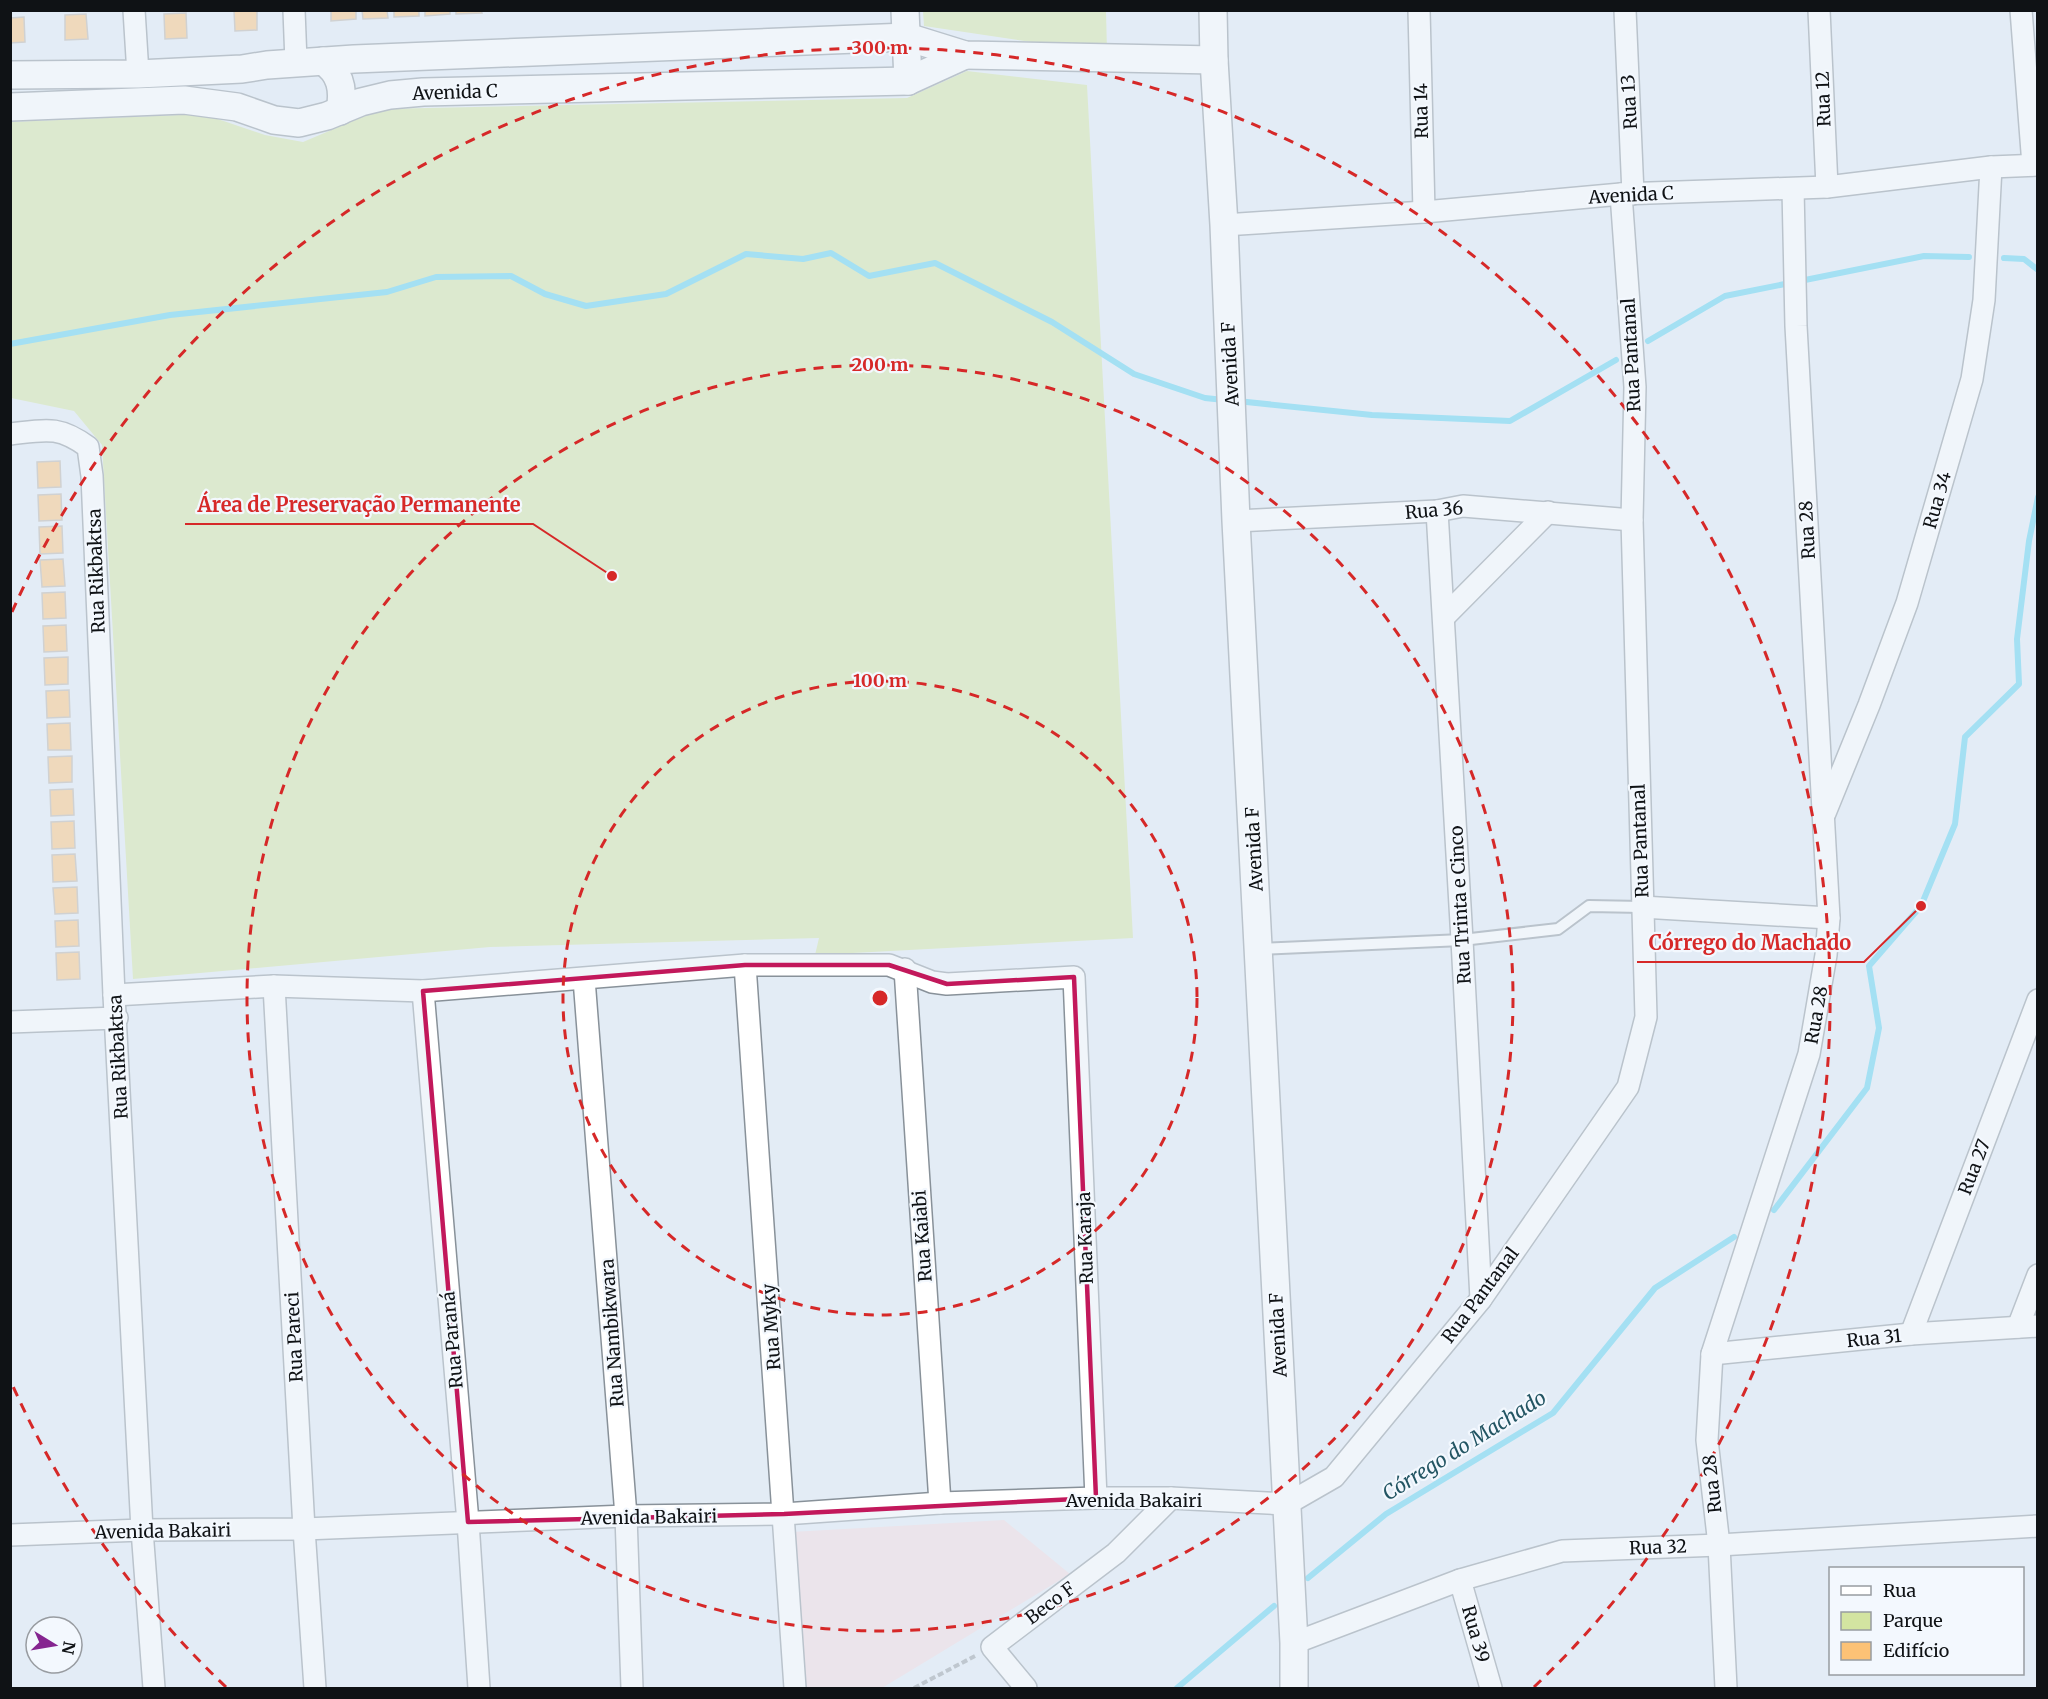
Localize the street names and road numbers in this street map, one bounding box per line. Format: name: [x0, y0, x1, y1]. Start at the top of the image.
street label: Rua 12: [1811, 71, 1835, 127]
street label: Rua 13: [1616, 74, 1642, 130]
street label: Avenida C: [411, 79, 498, 105]
street label: Rua 14: [1409, 83, 1433, 139]
street label: Avenida C: [1587, 181, 1674, 209]
street label: Rua Pantanal: [1617, 297, 1645, 413]
street label: Avenida F: [1216, 321, 1244, 408]
street label: Rua 34: [1918, 469, 1956, 531]
street label: Rua 36: [1404, 496, 1464, 524]
street label: Rua 28: [1794, 500, 1820, 560]
street label: Rua Rikbaktsa: [82, 508, 110, 634]
street label: Rua Pantanal: [1627, 783, 1653, 898]
street label: Avenida F: [1240, 806, 1268, 893]
street label: Rua Trinta e Cinco: [1444, 825, 1476, 985]
street label: Rua 28: [1800, 984, 1832, 1046]
street label: Rua Rikbaktsa: [103, 994, 133, 1120]
street label: Rua 27: [1953, 1136, 1995, 1198]
street label: Rua Kaiabi: [907, 1189, 937, 1283]
street label: Rua Karaja: [1072, 1191, 1098, 1285]
street label: Rua Pantanal: [1436, 1242, 1524, 1348]
street label: Rua Nambikwara: [595, 1258, 629, 1408]
street label: Rua Myky: [756, 1283, 785, 1371]
street label: Rua Paraná: [436, 1290, 468, 1390]
street label: Rua Pareci: [280, 1291, 308, 1383]
street label: Avenida F: [1264, 1292, 1292, 1379]
street label: Rua 31: [1845, 1324, 1903, 1352]
street label: Rua 28: [1697, 1454, 1727, 1514]
street label: Avenida Bakairi: [1065, 1489, 1203, 1512]
street label: Avenida Bakairi: [579, 1504, 718, 1530]
street label: Avenida Bakairi: [93, 1518, 232, 1544]
street label: Rua 32: [1629, 1534, 1687, 1560]
street label: Beco F: [1020, 1577, 1080, 1629]
street label: Rua 39: [1457, 1603, 1495, 1665]

